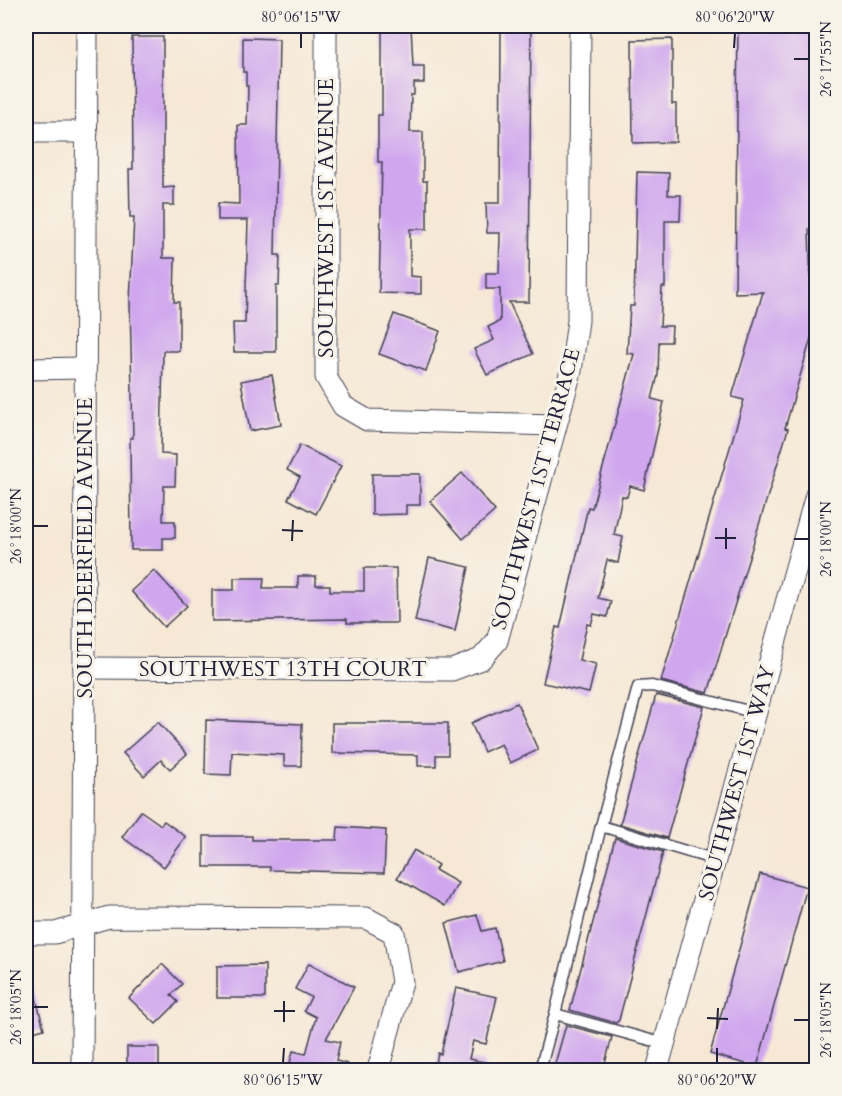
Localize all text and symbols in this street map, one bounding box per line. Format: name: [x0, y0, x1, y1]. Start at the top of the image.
text: 80°06'15"W: [261, 7, 341, 27]
text: 80°06'20"W: [695, 7, 775, 27]
text: 26°17'55"N: [816, 21, 836, 97]
street label: SOUTHWEST 1ST AVENUE: [312, 78, 341, 358]
street label: SOUTHWEST 1ST TERRACE: [484, 345, 588, 633]
street label: SOUTH DEERFIELD AVENUE: [71, 398, 100, 698]
text: 26°18'00"N: [6, 488, 26, 564]
text: 26°18'00"N: [816, 501, 836, 577]
street label: SOUTHWEST 13TH COURT: [139, 655, 427, 684]
street label: SOUTHWEST 1ST WAY: [692, 662, 782, 904]
text: 26°18'05"N: [6, 969, 26, 1045]
text: 26°18'05"N: [816, 982, 836, 1058]
text: 80°06'15"W: [243, 1070, 323, 1090]
text: 80°06'20"W: [677, 1070, 757, 1090]

